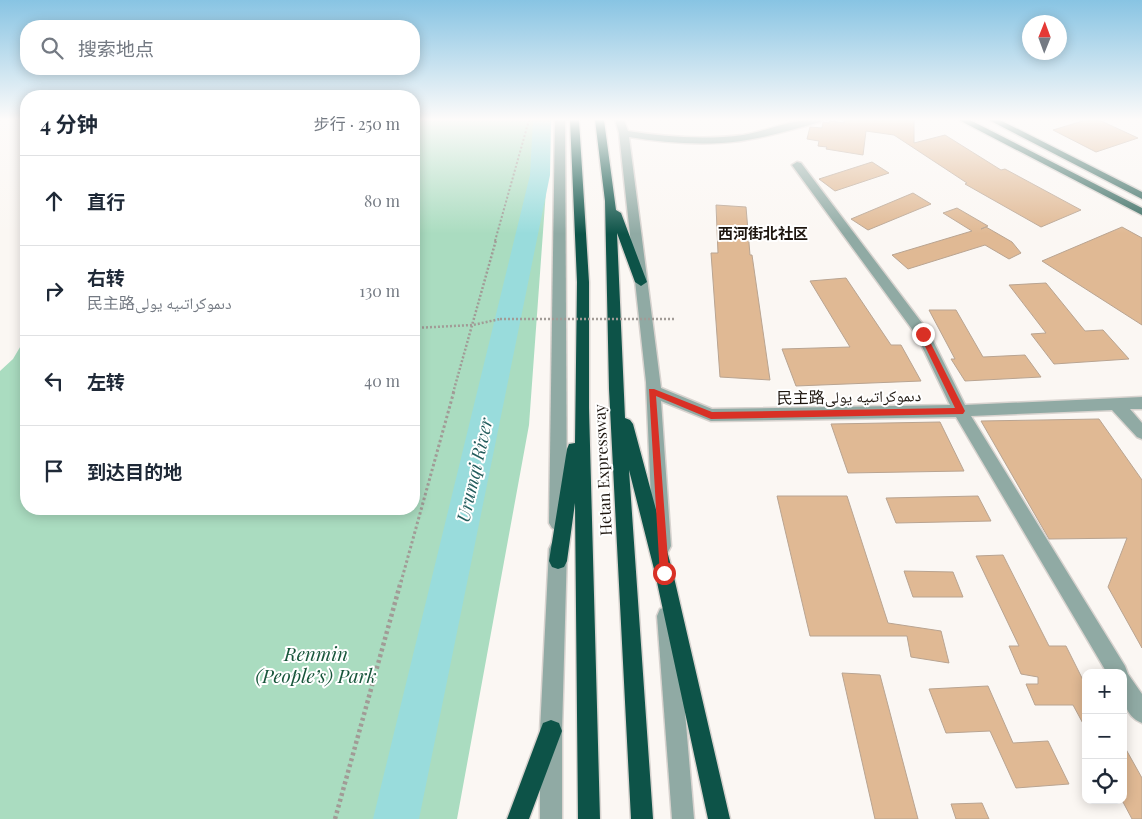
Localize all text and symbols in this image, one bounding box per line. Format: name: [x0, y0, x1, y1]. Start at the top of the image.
north arrow: [1022, 15, 1067, 60]
search box: [20, 20, 420, 75]
icon: search: [38, 34, 66, 62]
text: 搜索地点: [78, 35, 154, 61]
text: 4 分钟: [40, 109, 98, 137]
text: 步行 · 250 m: [314, 113, 400, 134]
icon: ahead: [40, 187, 68, 215]
text: 直行: [87, 188, 125, 214]
text: 80 m: [364, 190, 400, 211]
district label: 西河街北社区: [718, 223, 808, 243]
text: 右转: [87, 264, 125, 290]
icon: right: [40, 277, 68, 305]
text: 130 m: [359, 280, 400, 301]
text: 民主路دىموكراتىيە يولى: [87, 292, 232, 313]
route end: [912, 323, 935, 346]
icon: left: [40, 367, 68, 395]
text: 左转: [87, 368, 125, 394]
text: 40 m: [364, 370, 400, 391]
street label: 民主路دىموكراتىيە يولى: [777, 384, 921, 409]
street label: Hetan Expressway: [588, 404, 616, 536]
water label: Urumqi River: [450, 414, 498, 524]
icon: arrive: [40, 457, 68, 485]
text: 到达目的地: [87, 458, 182, 484]
route start: [653, 562, 676, 585]
park label: Renmin (People’s) Park: [256, 640, 377, 688]
map controls: [1082, 669, 1127, 804]
button: +: [1082, 669, 1127, 714]
button: −: [1082, 714, 1127, 759]
button: locate: [1082, 759, 1127, 804]

